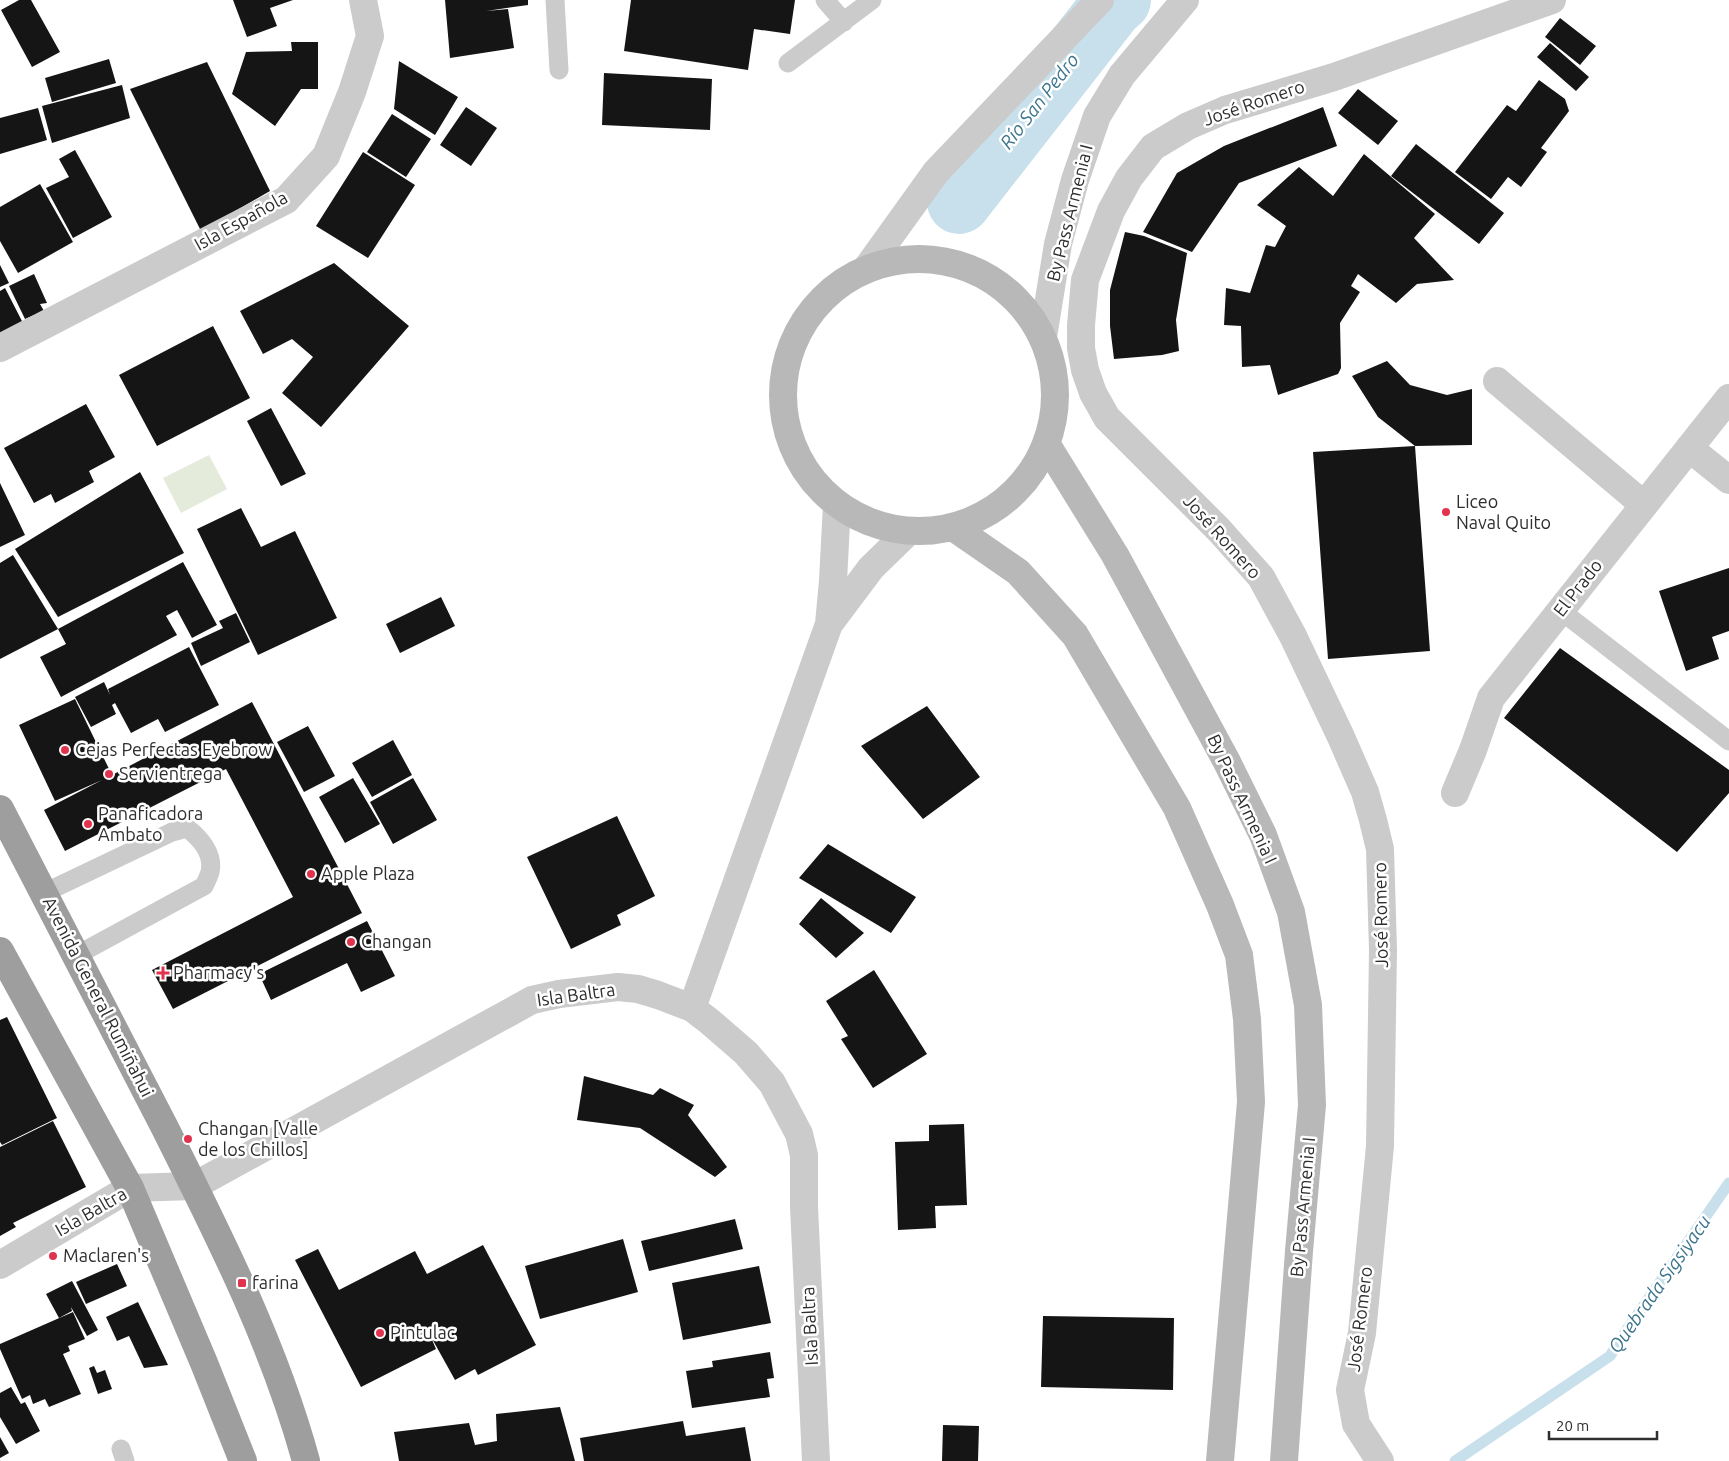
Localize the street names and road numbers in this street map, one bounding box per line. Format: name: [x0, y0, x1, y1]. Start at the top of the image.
street label: José Romero: [1200, 75, 1307, 129]
street label: By Pass Armenia I: [1042, 142, 1096, 283]
street label: Isla Española: [191, 186, 290, 254]
street label: José Romero: [1180, 490, 1266, 582]
street label: El Prado: [1549, 555, 1606, 620]
street label: By Pass Armenia I: [1204, 731, 1282, 866]
street label: José Romero: [1369, 862, 1391, 968]
street label: Avenida General Rumiñahui: [40, 893, 158, 1100]
street label: Isla Baltra: [535, 979, 616, 1009]
street label: By Pass Armenia I: [1286, 1136, 1318, 1278]
street label: Isla Baltra: [51, 1183, 130, 1240]
street label: José Romero: [1343, 1265, 1375, 1373]
street label: Isla Baltra: [797, 1286, 821, 1366]

